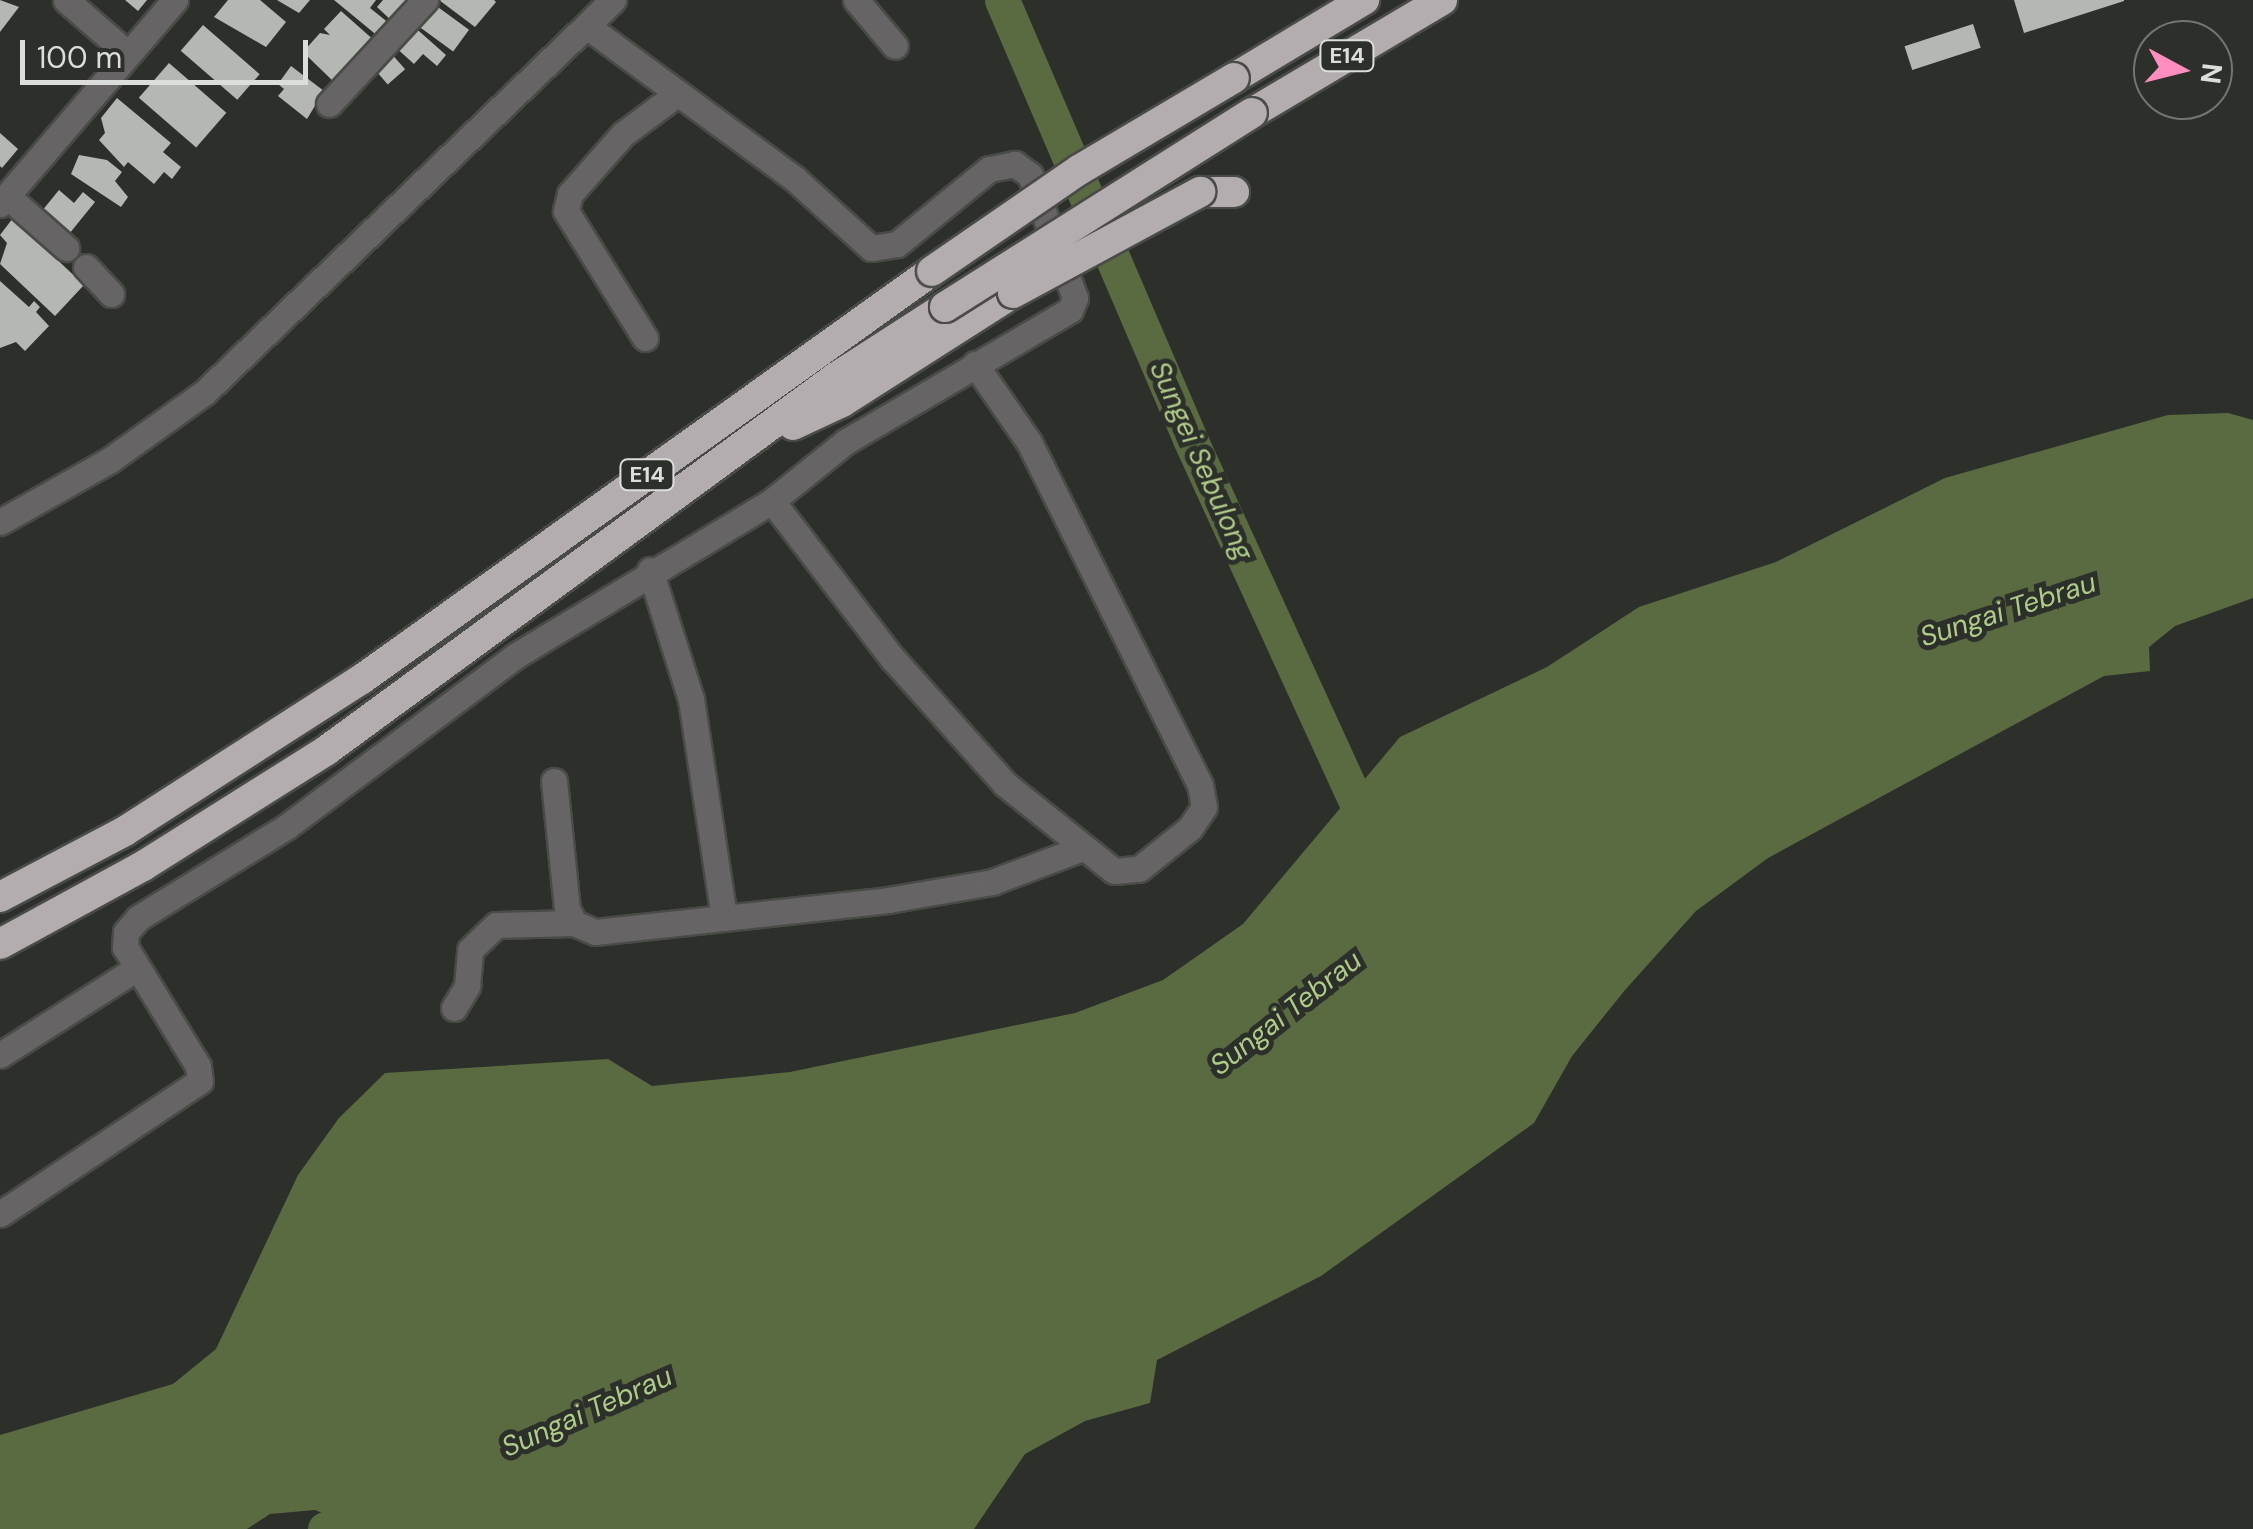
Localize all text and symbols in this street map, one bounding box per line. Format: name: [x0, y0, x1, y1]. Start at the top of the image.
scale bar: [25, 20, 312, 82]
north arrow: [2133, 20, 2233, 120]
text: 100 m: [37, 38, 122, 77]
road number: E14: [1317, 39, 1377, 73]
text: N: [2192, 61, 2231, 86]
water label: Sungei Sebulong: [1142, 356, 1260, 566]
road number: E14: [617, 458, 677, 492]
water label: Sungai Tebrau: [1916, 566, 2100, 654]
water label: Sungai Tebrau: [1204, 943, 1368, 1083]
water label: Sungai Tebrau: [497, 1359, 677, 1465]

